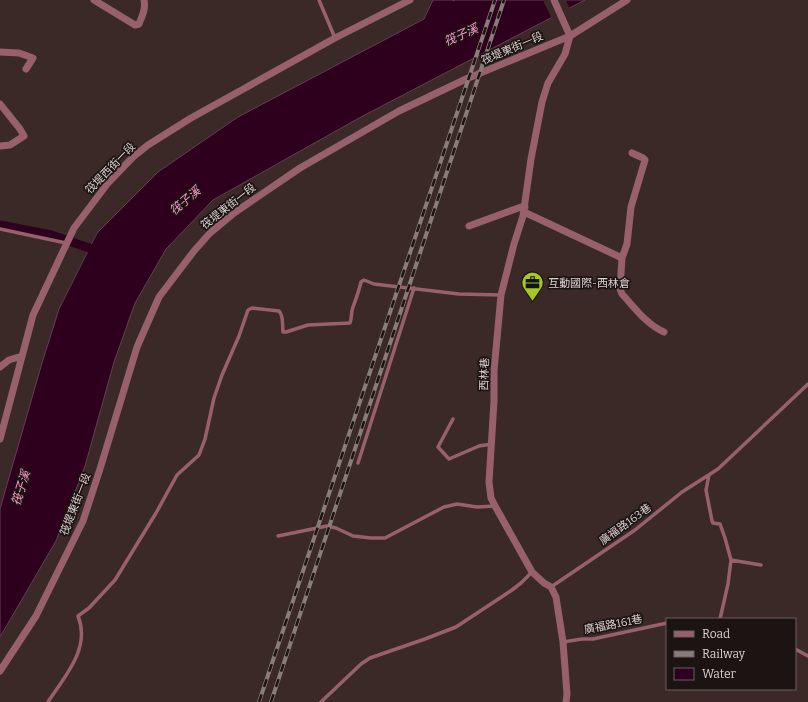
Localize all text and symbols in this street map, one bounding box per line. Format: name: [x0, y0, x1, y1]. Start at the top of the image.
water label: 筏子溪: [442, 20, 482, 49]
street label: 筏堤東街一段: [479, 30, 545, 67]
street label: 筏堤西街一段: [83, 140, 138, 197]
street label: 筏堤東街一段: [198, 181, 258, 232]
water label: 筏子溪: [167, 183, 205, 218]
office icon: 互動國際-西林倉: [520, 270, 546, 303]
place label: 互動國際-西林倉: [548, 277, 630, 290]
street label: 西林巷: [477, 357, 492, 391]
water label: 筏子溪: [9, 467, 34, 507]
street label: 筏堤東街一段: [58, 471, 93, 537]
street label: 廣福路163巷: [597, 501, 654, 548]
street label: 廣福路161巷: [583, 612, 643, 637]
legend: [666, 618, 796, 690]
text: Road: [702, 627, 730, 641]
text: Railway: [702, 647, 746, 661]
text: Water: [702, 667, 737, 681]

